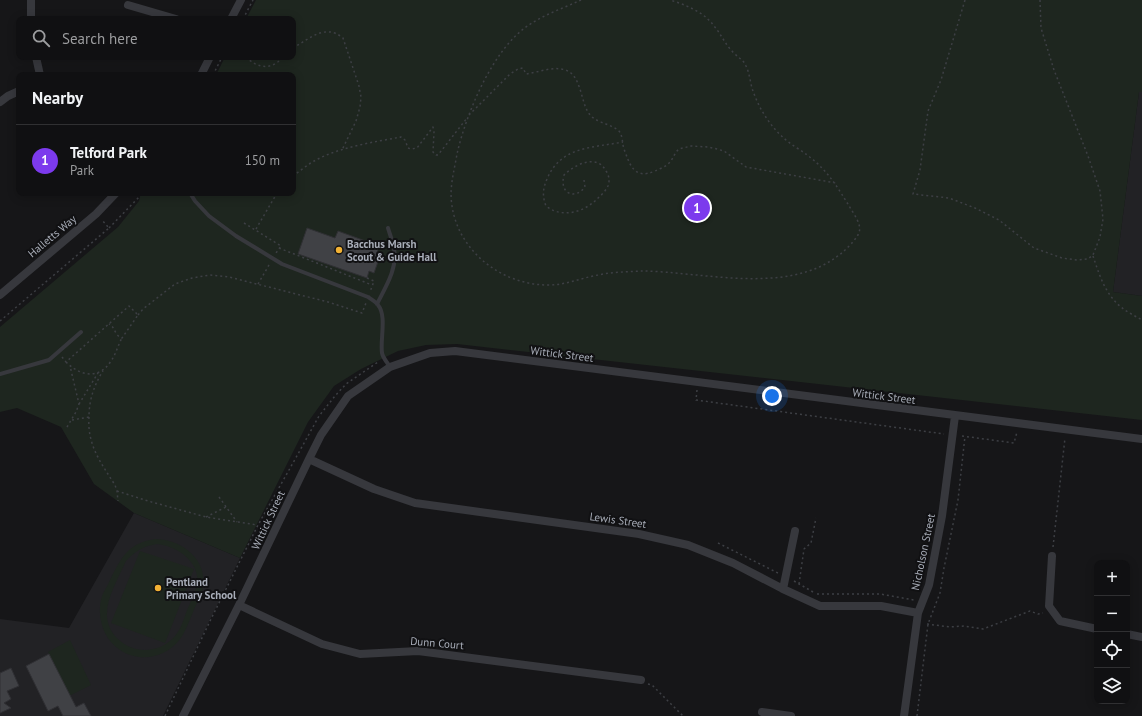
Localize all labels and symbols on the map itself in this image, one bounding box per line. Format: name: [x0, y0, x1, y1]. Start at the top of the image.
pin: 1: [684, 193, 710, 223]
street label: Halletts Way: [25, 211, 80, 260]
place label: Bacchus Marsh Scout & Guide Hall: [347, 237, 437, 264]
marker: Bacchus Marsh Scout & Guide Hall: [334, 245, 344, 255]
street label: Wittick Street: [530, 343, 595, 365]
street label: Wittick Street: [852, 385, 917, 407]
your location: [762, 386, 782, 406]
street label: Wittick Street: [248, 488, 288, 552]
street label: Lewis Street: [589, 509, 648, 531]
street label: Nicholson Street: [908, 512, 938, 592]
place label: Pentland Primary School: [166, 575, 237, 602]
marker: Pentland Primary School: [153, 583, 163, 593]
street label: Dunn Court: [410, 634, 465, 652]

